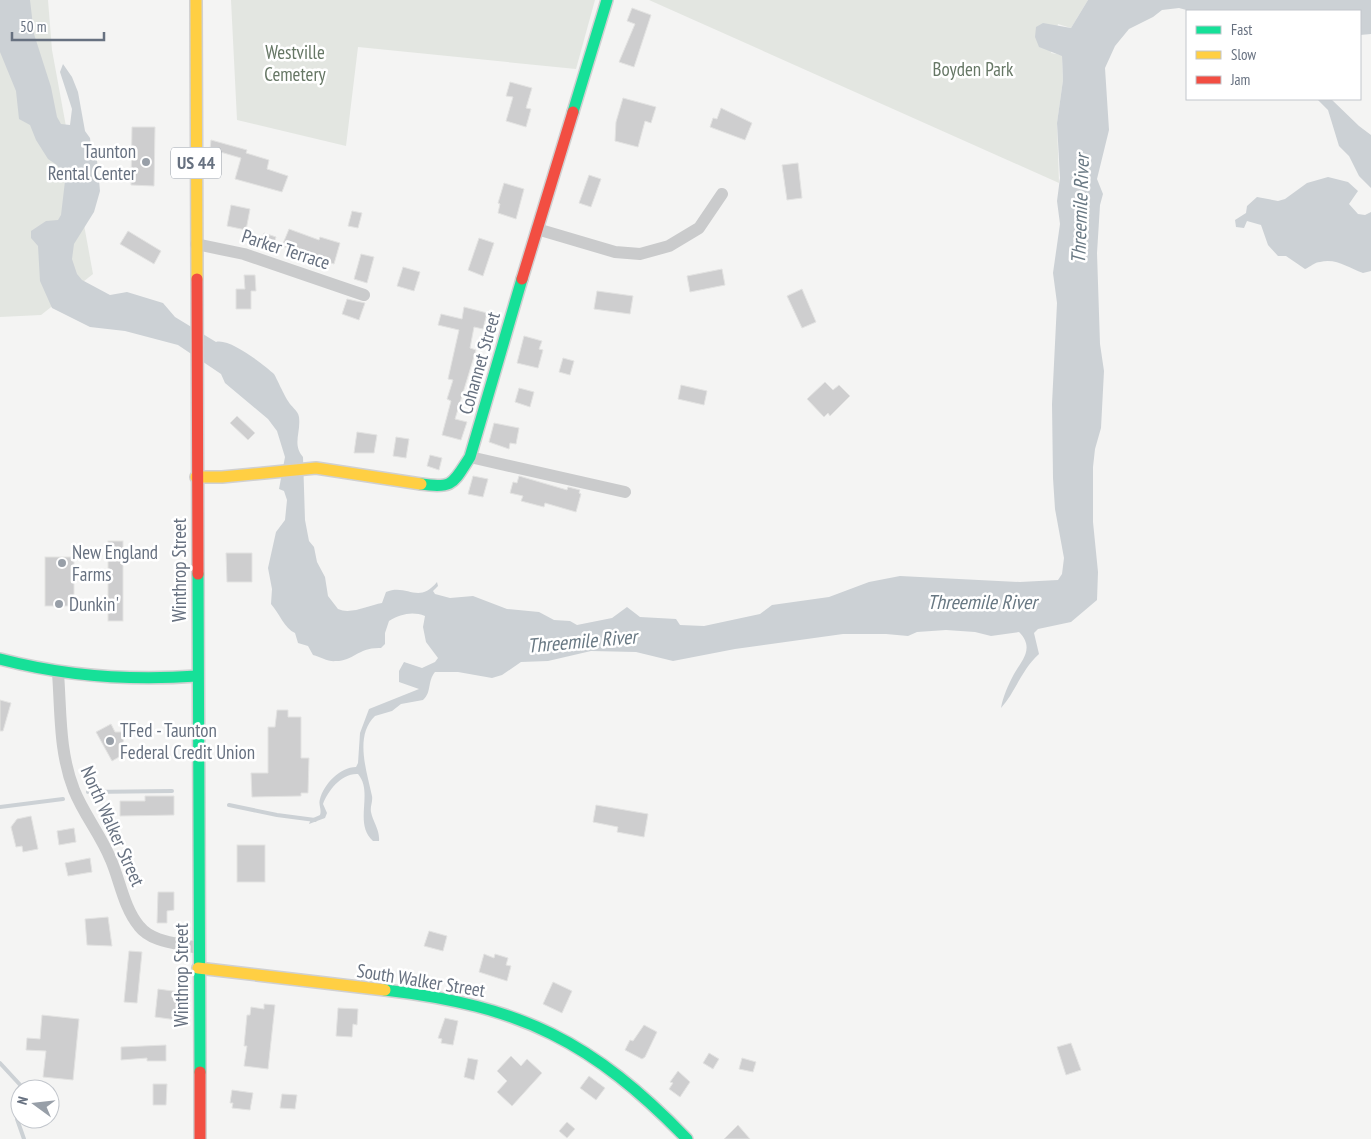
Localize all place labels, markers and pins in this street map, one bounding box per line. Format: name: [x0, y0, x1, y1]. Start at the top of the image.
place label: Taunton Rental Center: [48, 139, 137, 185]
marker: Taunton Rental Center: [140, 156, 152, 168]
place label: New England Farms: [72, 540, 158, 586]
marker: New England Farms: [56, 557, 68, 569]
place label: Dunkin': [69, 592, 119, 616]
marker: Dunkin': [53, 598, 65, 610]
place label: TFed - Taunton Federal Credit Union: [120, 718, 255, 764]
marker: TFed - Taunton Federal Credit Union: [104, 735, 116, 747]

